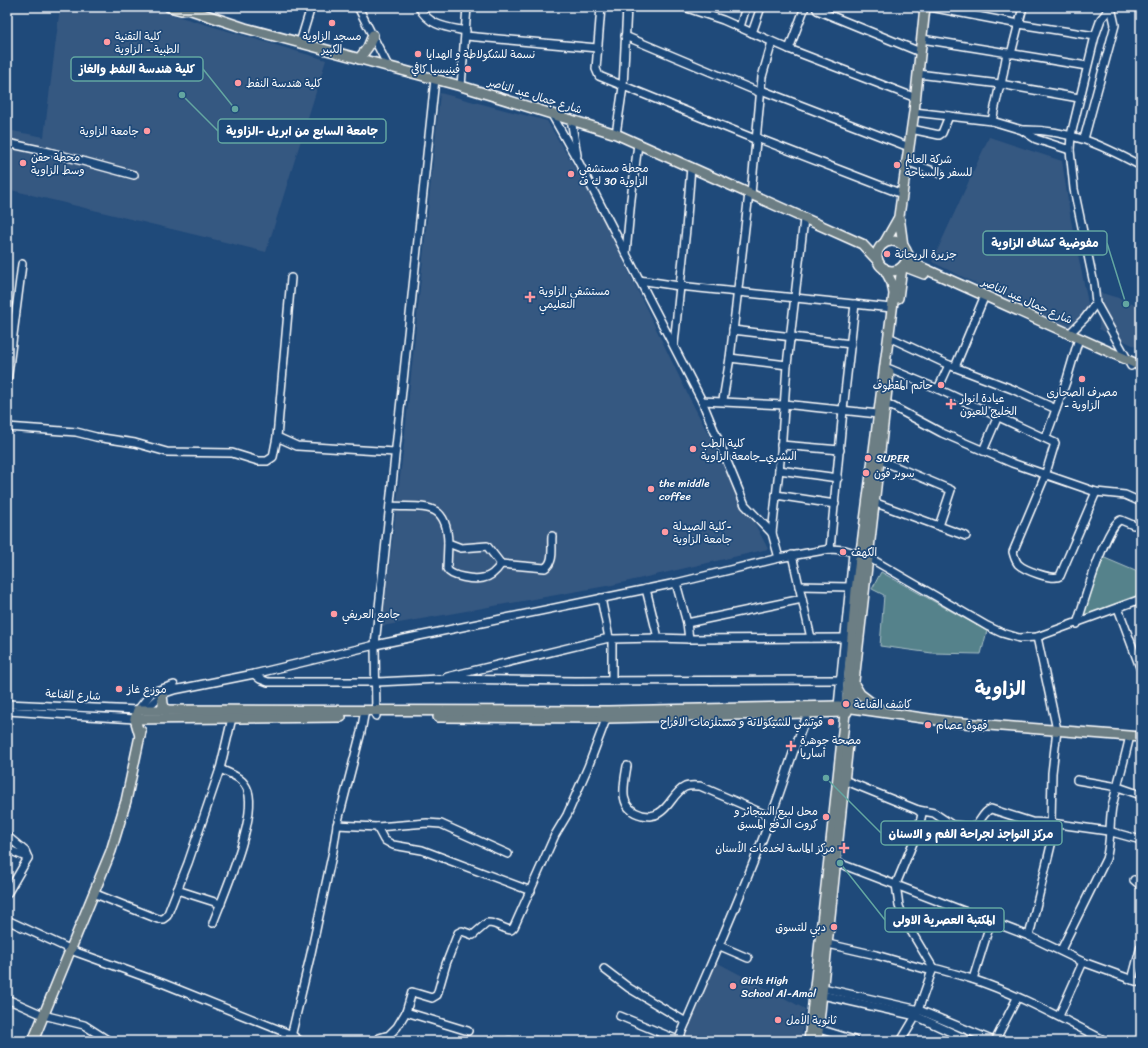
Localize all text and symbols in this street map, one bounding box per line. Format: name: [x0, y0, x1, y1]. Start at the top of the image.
marker: مسجد الزاوية الكبير: [327, 18, 337, 28]
place label: كلية التقنية الطبية - الزاوية: [115, 27, 179, 59]
place label: مسجد الزاوية الكبير: [302, 27, 362, 59]
marker: كلية التقنية الطبية - الزاوية: [102, 37, 112, 47]
place label: نسمة للشكولاطة و الهدايا: [426, 45, 535, 64]
marker: نسمة للشكولاطة و الهدايا: [413, 49, 423, 59]
callout: كلية هندسة النفط والغاز: [71, 57, 203, 81]
text: كلية هندسة النفط والغاز: [78, 58, 196, 80]
place label: فينيسيا كافي: [411, 60, 460, 79]
marker: فينيسيا كافي: [463, 64, 473, 74]
street label: شارع جمال عبد الناصر: [485, 72, 584, 119]
place label: كلية هندسة النفط: [246, 74, 322, 93]
marker: كلية هندسة النفط: [233, 78, 243, 88]
callout: جامعة السابع من ابريل -الزاوية: [218, 119, 386, 143]
text: جامعة السابع من ابريل -الزاوية: [226, 120, 378, 142]
place label: جامعة الزاوية: [80, 122, 139, 141]
marker: جامعة الزاوية: [142, 126, 152, 136]
place label: محطة حقن وسط الزاوية: [31, 148, 85, 180]
place label: شركة العالم للسفر والسياحة: [905, 150, 972, 182]
marker: محطة حقن وسط الزاوية: [18, 158, 28, 168]
place label: محطة مستشفي الزاوية 30 ك ف: [579, 159, 649, 191]
marker: شركة العالم للسفر والسياحة: [892, 160, 902, 170]
marker: محطة مستشفي الزاوية 30 ك ف: [566, 169, 576, 179]
callout: مفوضية كشاف الزاوية: [983, 231, 1107, 255]
text: مفوضية كشاف الزاوية: [991, 232, 1099, 254]
place label: جزيرة الريحانة: [895, 245, 957, 264]
marker: جزيرة الريحانة: [882, 249, 892, 259]
street label: شارع جمال عبد الناصر: [978, 272, 1075, 330]
place label: مستشفى الزاوية التعليمي: [539, 282, 610, 315]
marker: مستشفى الزاوية التعليمي: [524, 291, 536, 303]
marker: مصرف الصحارى - الزاوية: [1077, 374, 1087, 384]
place label: حاتم المقطوف: [873, 376, 933, 395]
marker: حاتم المقطوف: [936, 380, 946, 390]
place label: مصرف الصحارى - الزاوية: [1046, 383, 1118, 415]
place label: عيادة انوار الخليج للعيون: [959, 389, 1017, 421]
marker: عيادة انوار الخليج للعيون: [945, 398, 957, 410]
place label: كلية الطب البشري_جامعة الزاوية: [701, 434, 797, 466]
marker: كلية الطب البشري_جامعة الزاوية: [688, 444, 698, 454]
place label: SUPER: [876, 449, 910, 468]
marker: SUPER: [863, 453, 873, 463]
place label: سوبر فون: [874, 464, 914, 483]
marker: سوبر فون: [861, 468, 871, 478]
place label: the middle coffee: [659, 474, 710, 506]
marker: the middle coffee: [646, 484, 656, 494]
place label: كلية الصيدلة- جامعة الزاوية: [673, 517, 732, 549]
marker: كلية الصيدلة- جامعة الزاوية: [660, 527, 670, 537]
place label: الكهف: [851, 543, 877, 562]
marker: الكهف: [838, 547, 848, 557]
place label: جامع العريفي: [342, 605, 400, 625]
marker: جامع العريفي: [329, 609, 339, 619]
district label: الزاوية: [974, 672, 1026, 705]
place label: موزع غاز: [126, 680, 167, 699]
street label: شارع القناعة: [45, 684, 101, 706]
marker: موزع غاز: [114, 684, 124, 694]
place label: كاشف القناعة: [854, 695, 912, 714]
marker: كاشف القناعة: [841, 699, 851, 709]
place label: قوتشي للشيكولاتة و مستلزمات الافراح: [660, 713, 823, 733]
place label: قهوة عصام: [936, 716, 988, 735]
marker: قوتشي للشيكولاتة و مستلزمات الافراح: [826, 717, 836, 727]
marker: قهوة عصام: [923, 720, 933, 730]
place label: مصحة جوهرة أساريا: [800, 731, 861, 763]
marker: مصحة جوهرة أساريا: [785, 740, 797, 752]
place label: محل لبيع السجائر و كروت الدفع المسبق: [733, 802, 818, 834]
marker: محل لبيع السجائر و كروت الدفع المسبق: [821, 812, 831, 822]
callout: مركز النواجذ لجراحة الفم و الاسنان: [881, 821, 1062, 845]
text: مركز النواجذ لجراحة الفم و الاسنان: [889, 823, 1053, 845]
place label: مركز الماسة لخدمات الأسنان: [715, 839, 835, 858]
marker: مركز الماسة لخدمات الأسنان: [838, 842, 850, 854]
callout: المكتبة العصرية الاولى: [885, 908, 1004, 932]
text: المكتبة العصرية الاولى: [893, 909, 995, 931]
place label: دبي للتسوق: [775, 918, 826, 938]
marker: دبي للتسوق: [829, 922, 839, 932]
place label: Girls High School Al-Amal: [741, 971, 817, 1003]
marker: Girls High School Al-Amal: [728, 981, 738, 991]
place label: ثانوية الأمل: [786, 1011, 837, 1030]
marker: ثانوية الأمل: [773, 1015, 783, 1025]

